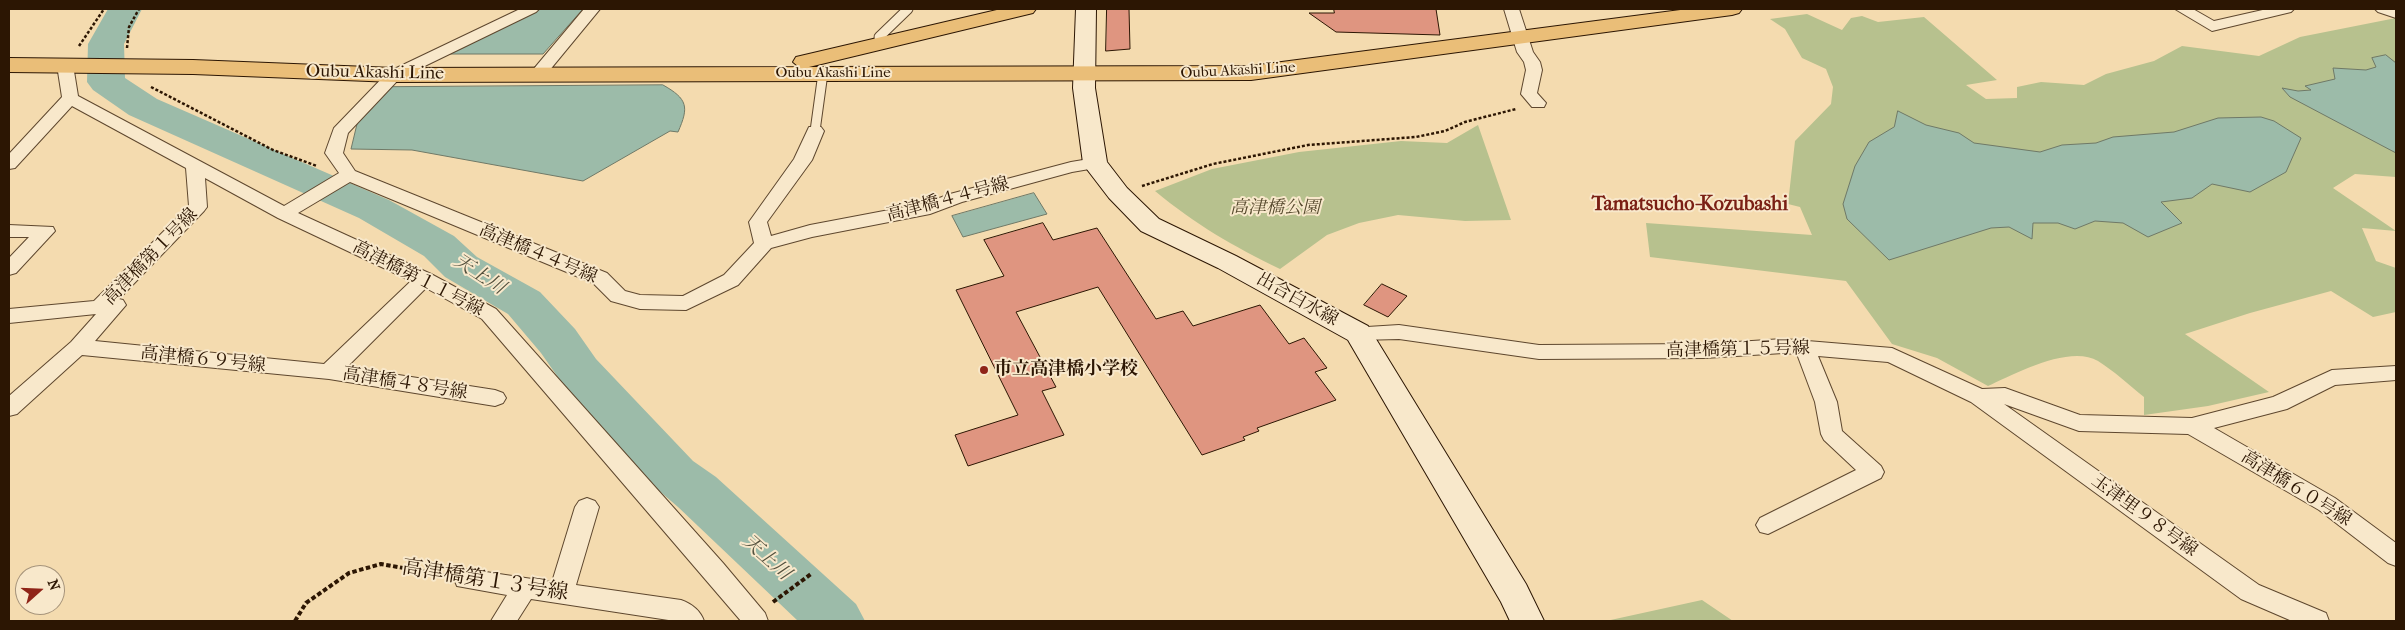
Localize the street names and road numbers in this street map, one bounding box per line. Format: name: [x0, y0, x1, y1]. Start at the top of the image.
street label: Oubu Akashi Line: [1180, 59, 1296, 83]
street label: Oubu Akashi Line: [306, 61, 444, 85]
street label: Oubu Akashi Line: [775, 64, 891, 82]
street label: 高津橋４４号線: [884, 173, 1012, 227]
street label: 高津橋第１号線: [99, 204, 203, 310]
street label: 高津橋４４号線: [476, 219, 600, 289]
street label: 高津橋第１１号線: [349, 237, 487, 321]
street label: 出合白水線: [1252, 269, 1342, 331]
street label: 高津橋第１５号線: [1666, 338, 1810, 362]
street label: 高津橋６９号線: [139, 343, 267, 377]
street label: 高津橋４８号線: [341, 363, 469, 405]
street label: 高津橋６０号線: [2237, 446, 2355, 532]
street label: 玉津里９８号線: [2087, 470, 2201, 562]
street label: 高津橋第１３号線: [400, 555, 570, 607]

